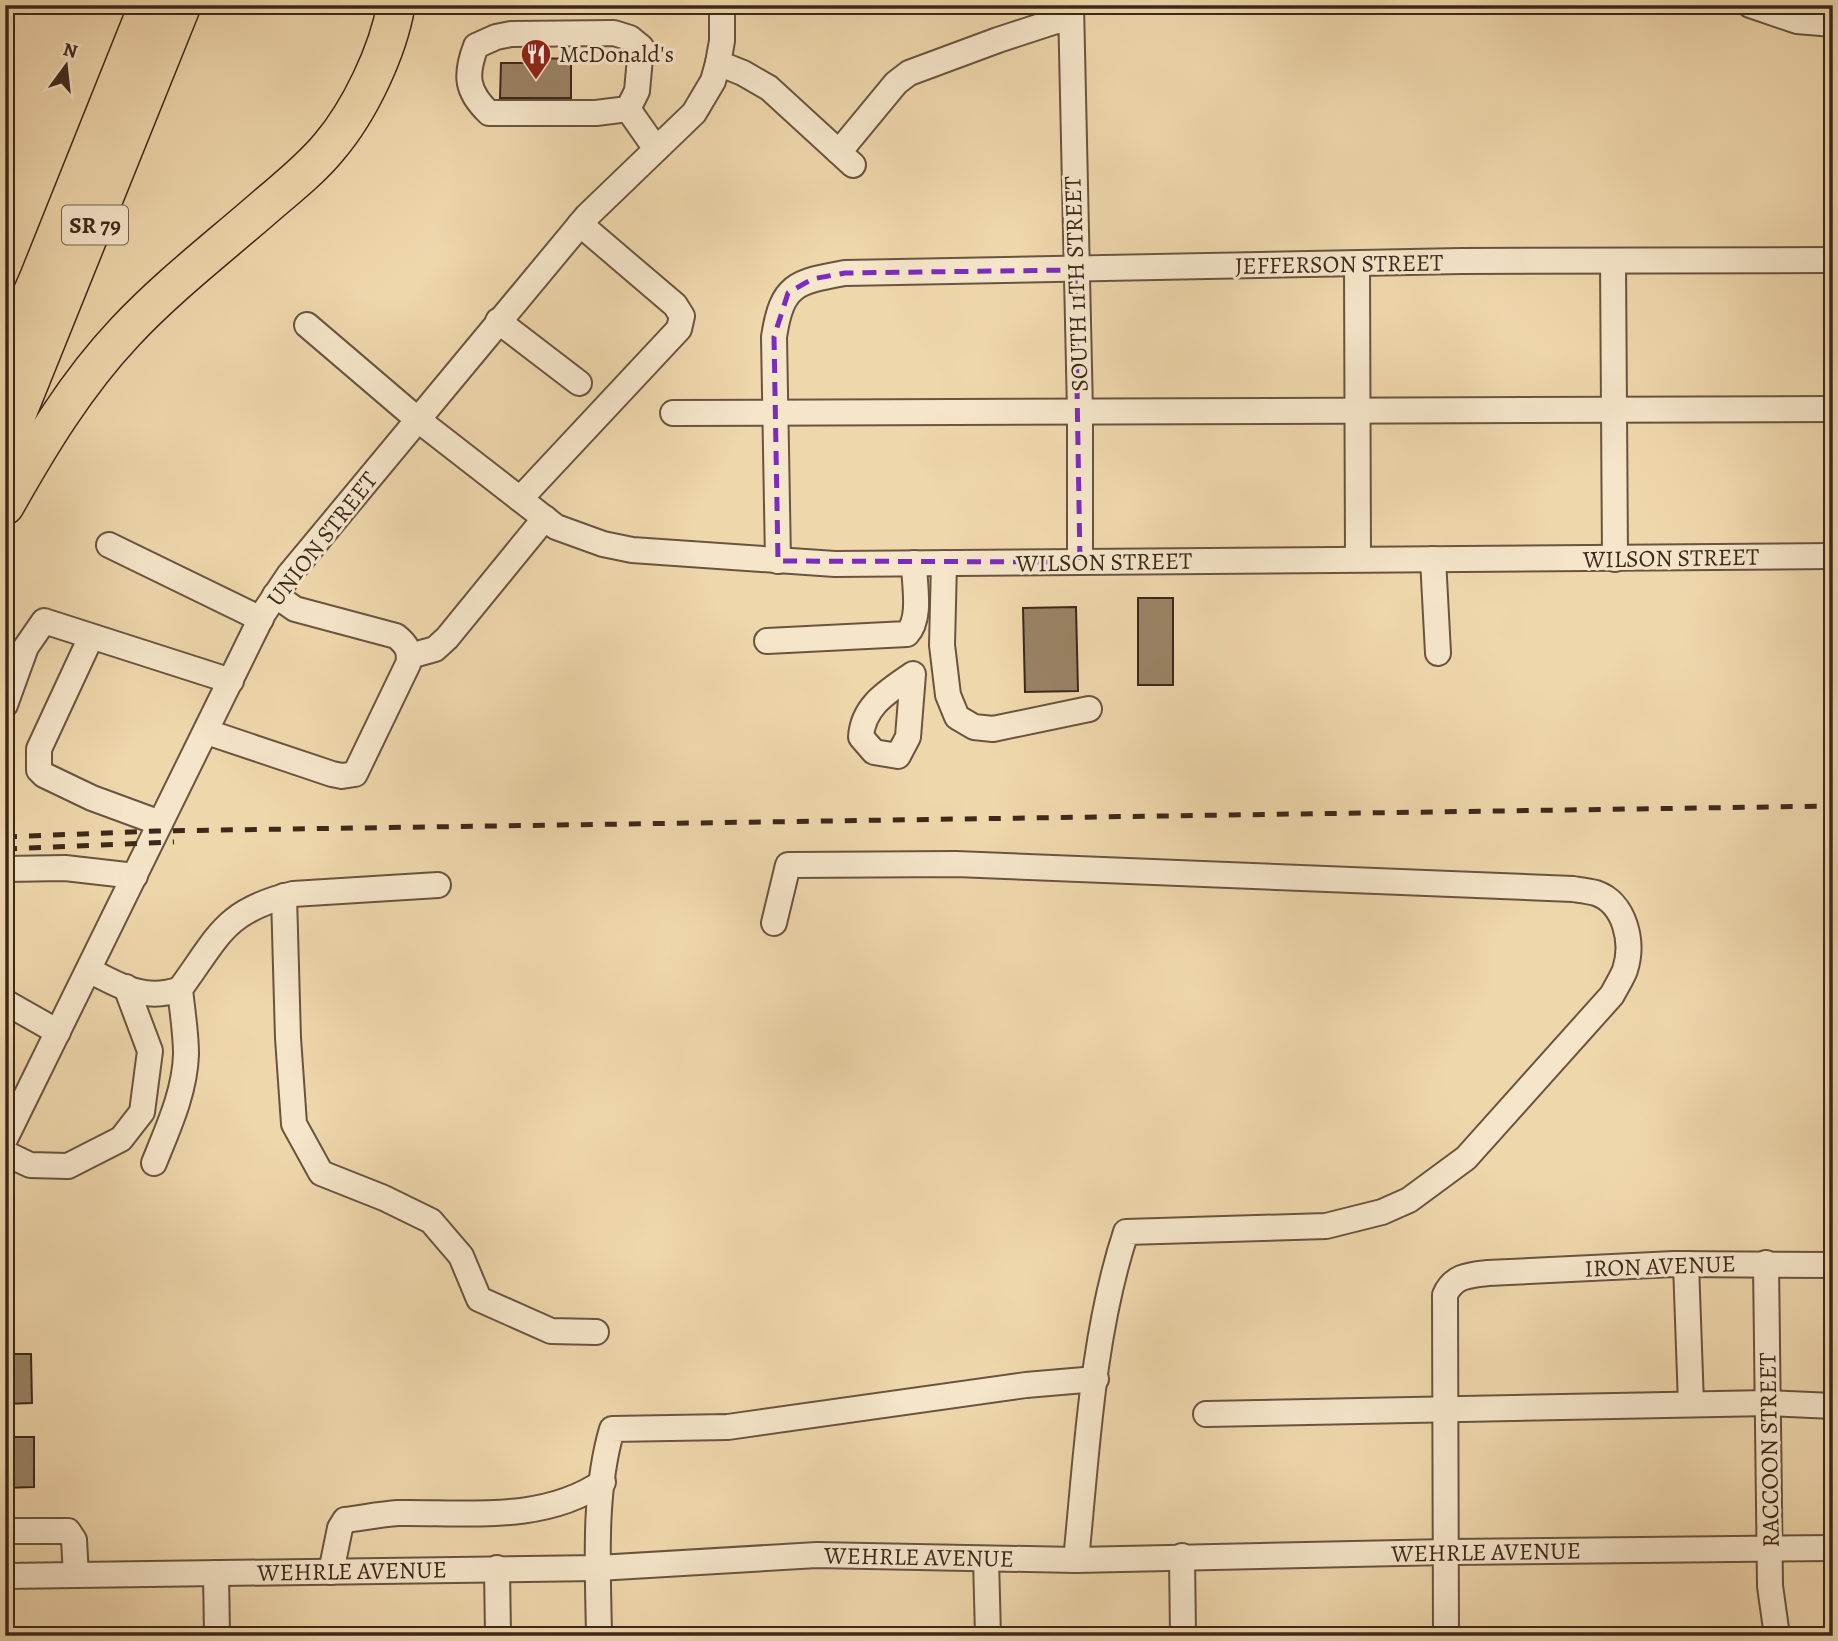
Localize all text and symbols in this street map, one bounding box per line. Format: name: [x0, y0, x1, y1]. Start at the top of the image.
north arrow: [32, 32, 102, 102]
text: N: [60, 36, 80, 65]
restaurant icon: McDonald's: [519, 37, 553, 81]
place label: McDonald's: [559, 38, 674, 70]
street label: SOUTH 11TH STREET: [1056, 176, 1096, 392]
road number: SR 79: [62, 206, 128, 244]
street label: JEFFERSON STREET: [1235, 246, 1443, 282]
street label: UNION STREET: [259, 465, 385, 613]
street label: WILSON STREET: [1581, 540, 1760, 576]
street label: WILSON STREET: [1014, 544, 1193, 580]
street label: IRON AVENUE: [1584, 1247, 1736, 1285]
street label: RACCOON STREET: [1751, 1352, 1787, 1548]
street label: WEHRLE AVENUE: [1390, 1534, 1581, 1570]
street label: WEHRLE AVENUE: [823, 1539, 1014, 1575]
street label: WEHRLE AVENUE: [256, 1553, 447, 1589]

